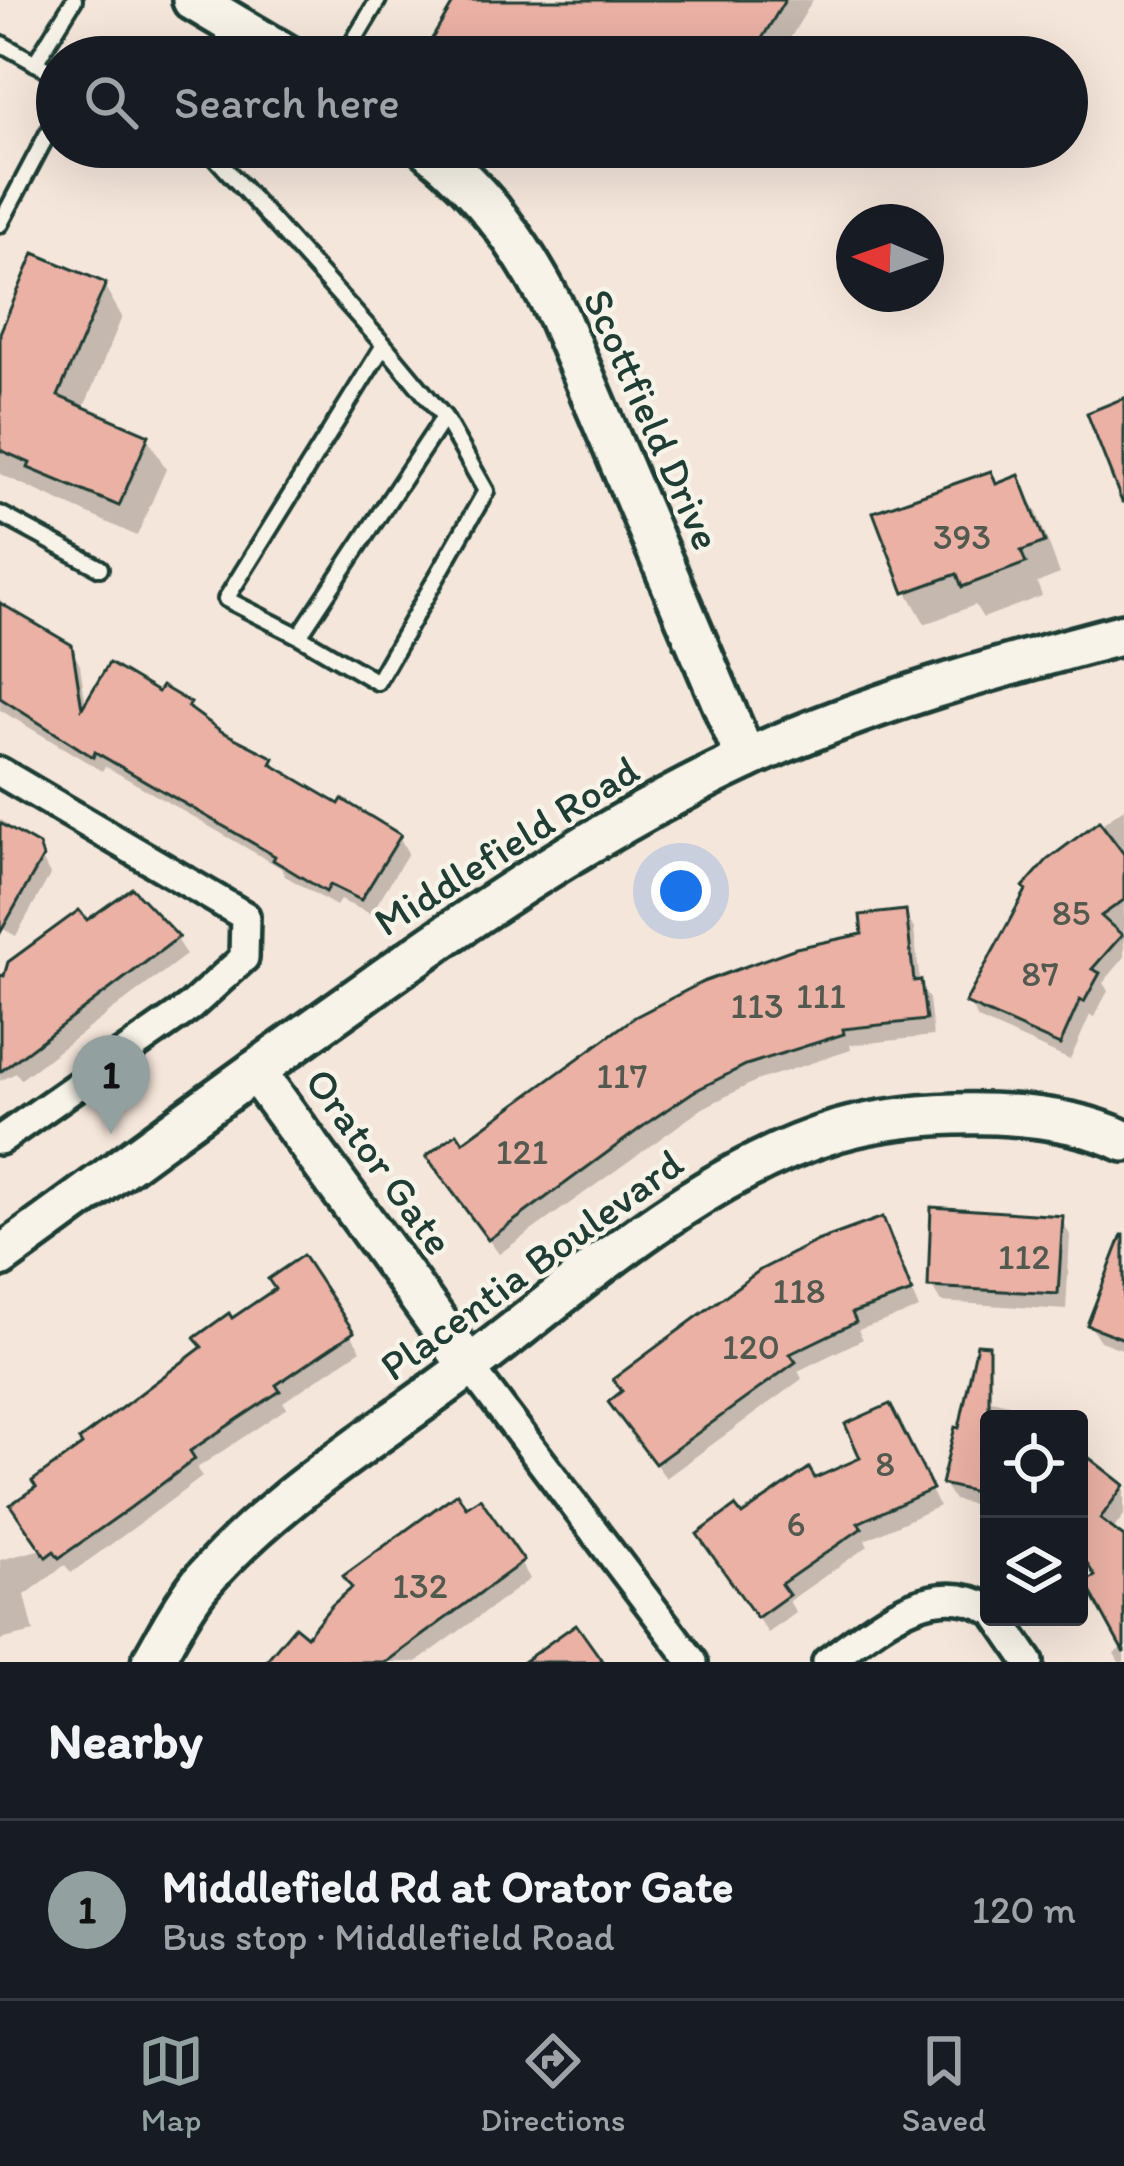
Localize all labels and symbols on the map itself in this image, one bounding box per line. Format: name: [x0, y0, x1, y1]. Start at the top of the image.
north arrow: [836, 204, 944, 312]
street label: Scottfield Drive: [572, 281, 733, 558]
house number: 393: [933, 515, 991, 558]
street label: Middlefield Road: [365, 744, 648, 947]
your location: [651, 861, 711, 921]
house number: 85: [1052, 891, 1090, 934]
house number: 87: [1021, 952, 1059, 995]
house number: 111: [796, 974, 846, 1017]
house number: 113: [730, 984, 784, 1027]
pin: 1: [72, 1035, 150, 1134]
house number: 117: [596, 1054, 648, 1097]
street label: Orator Gate: [295, 1058, 465, 1265]
house number: 121: [496, 1130, 548, 1173]
street label: Placentia Boulevard: [370, 1137, 693, 1391]
house number: 112: [998, 1235, 1050, 1278]
house number: 118: [772, 1269, 826, 1312]
house number: 120: [722, 1325, 780, 1368]
house number: 8: [875, 1442, 895, 1485]
house number: 6: [786, 1502, 806, 1545]
house number: 132: [392, 1564, 448, 1607]

